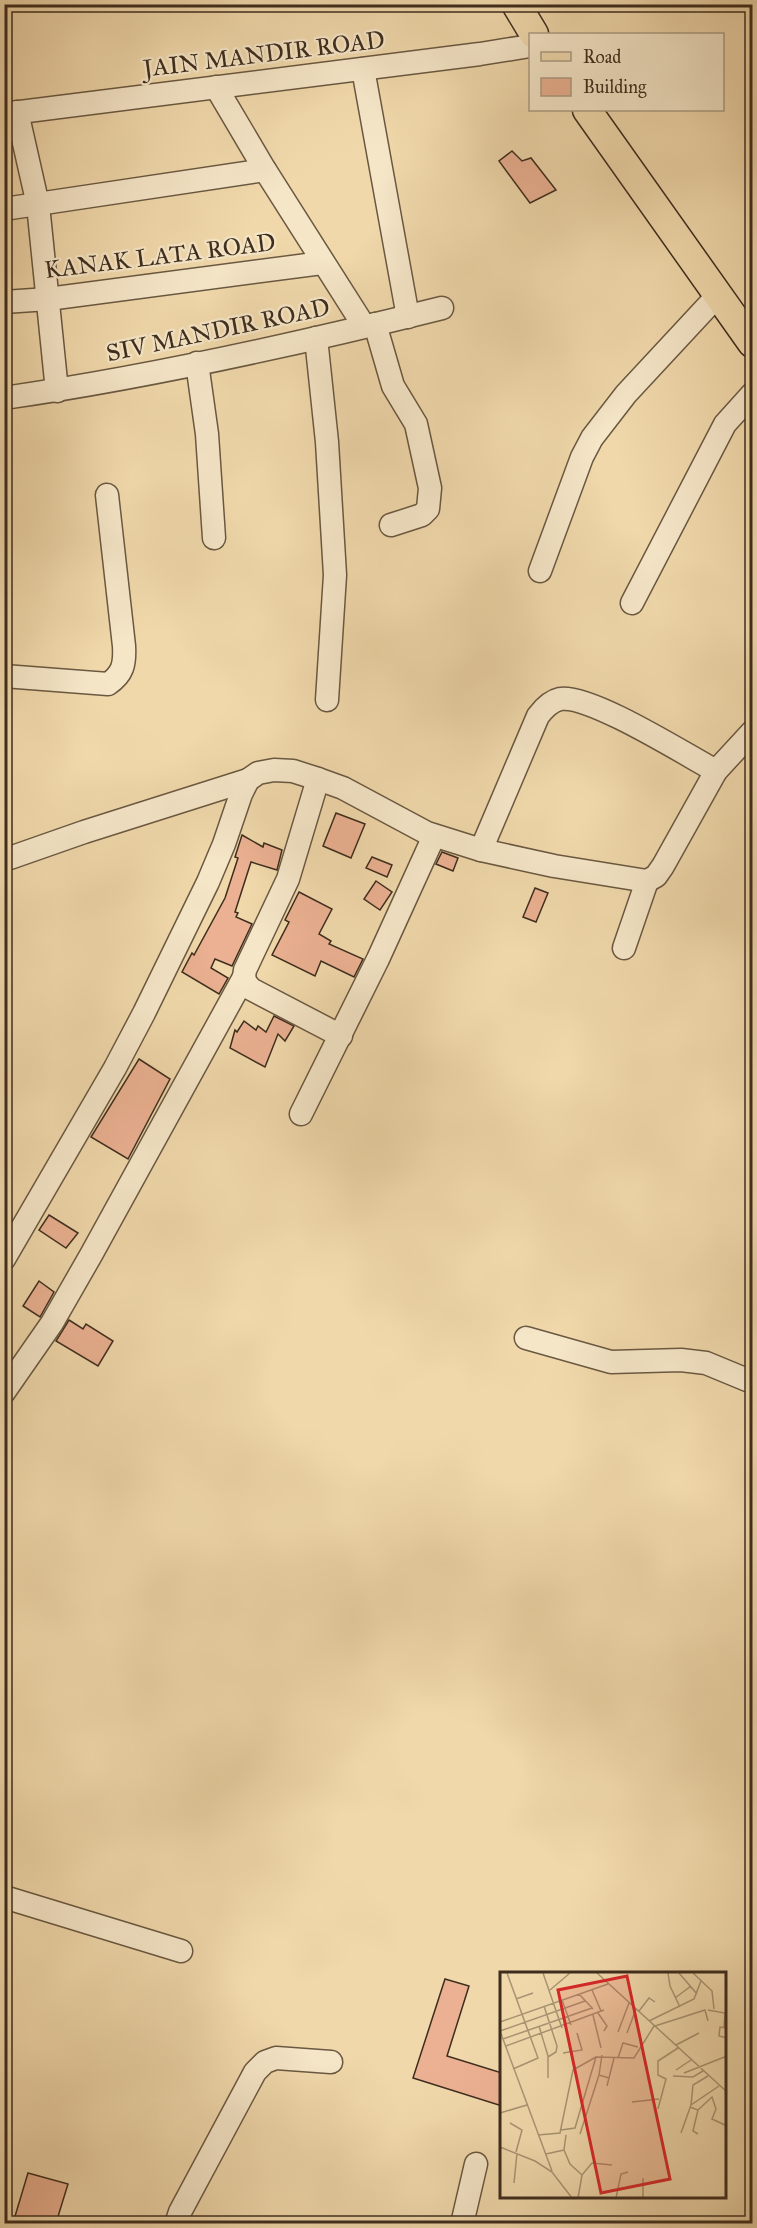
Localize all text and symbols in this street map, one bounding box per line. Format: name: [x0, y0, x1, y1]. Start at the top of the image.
street label: JAIN MANDIR ROAD: [139, 24, 387, 84]
legend: [529, 33, 724, 111]
text: Road: [583, 46, 621, 68]
text: Building: [583, 76, 647, 99]
street label: KANAK LATA ROAD: [43, 227, 277, 285]
street label: SIV MANDIR ROAD: [104, 292, 332, 368]
inset map: [500, 1972, 727, 2198]

